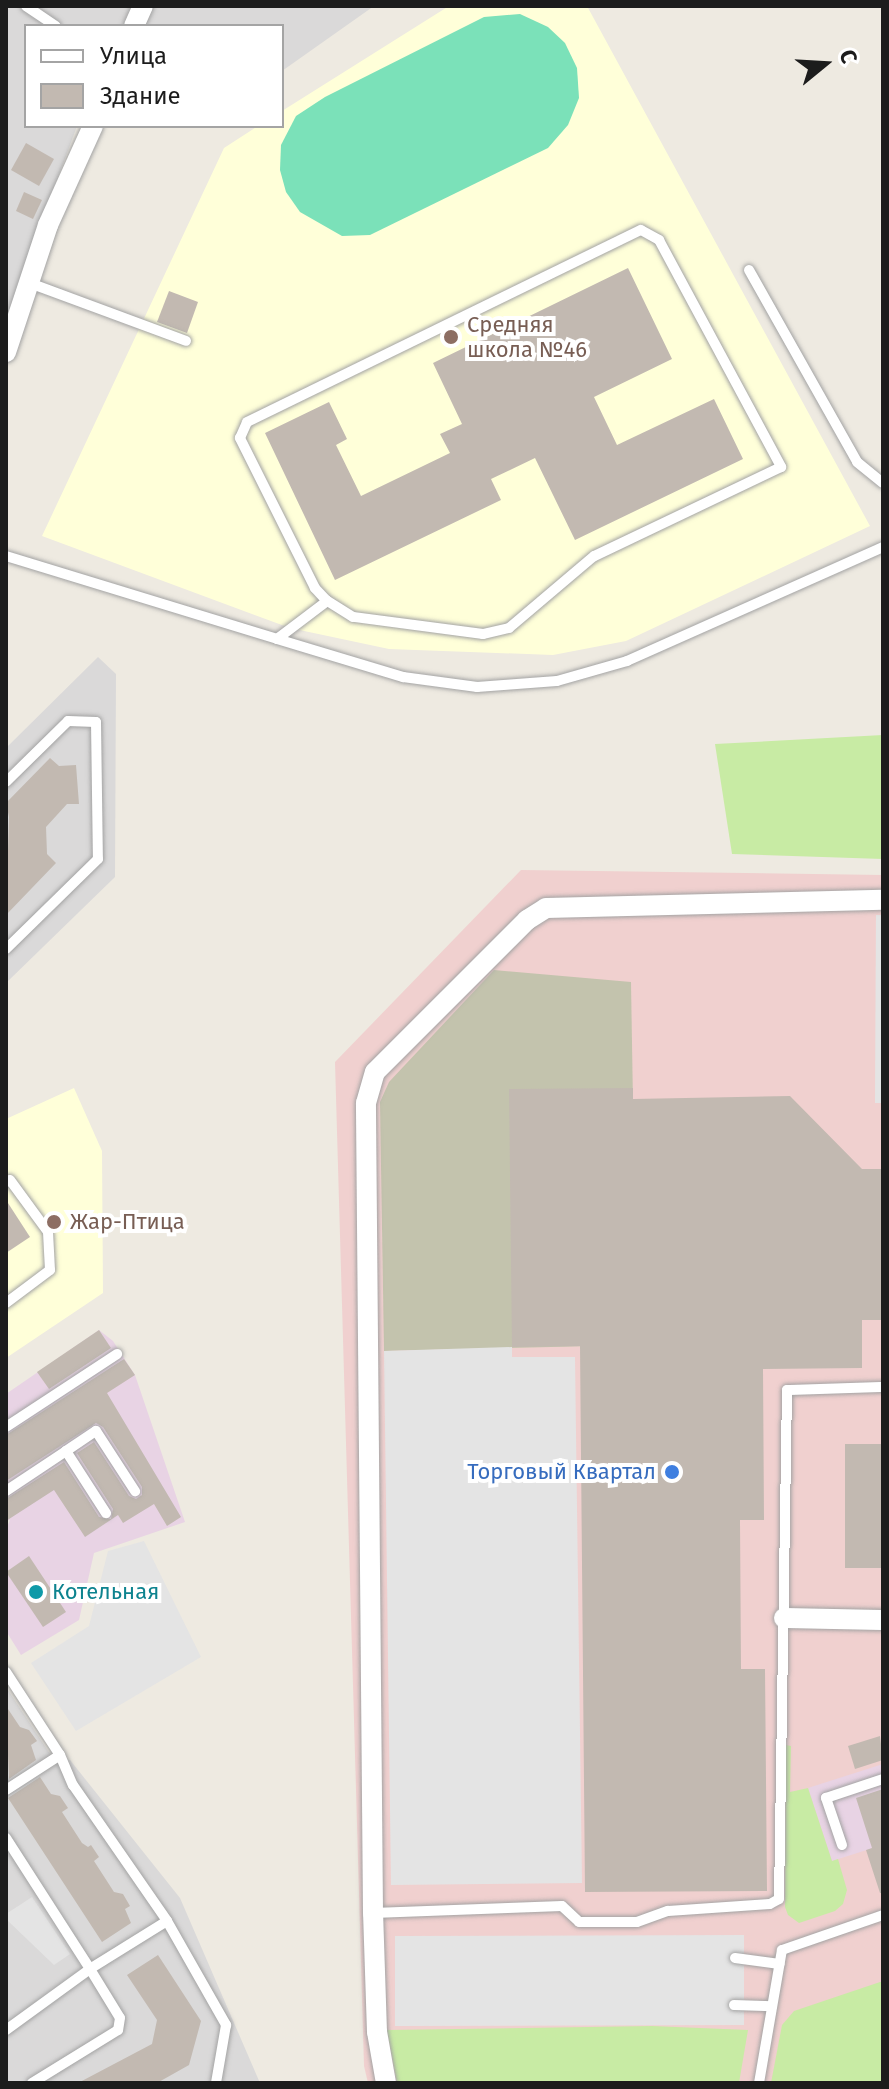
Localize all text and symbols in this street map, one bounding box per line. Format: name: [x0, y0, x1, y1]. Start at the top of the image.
legend: [24, 24, 284, 128]
north arrow: [785, 24, 865, 104]
text: Улица: [100, 42, 167, 70]
text: С: [834, 46, 863, 67]
text: Здание: [100, 82, 181, 110]
place label: Средняя школа №46: [467, 311, 587, 362]
marker: Средняя школа №46: [442, 328, 460, 346]
place label: Жар-Птица: [70, 1209, 185, 1235]
marker: Жар-Птица: [45, 1213, 63, 1231]
place label: Торговый Квартал: [467, 1459, 656, 1485]
marker: Торговый Квартал: [663, 1463, 681, 1481]
place label: Котельная: [52, 1579, 159, 1605]
marker: Котельная: [27, 1583, 45, 1601]

